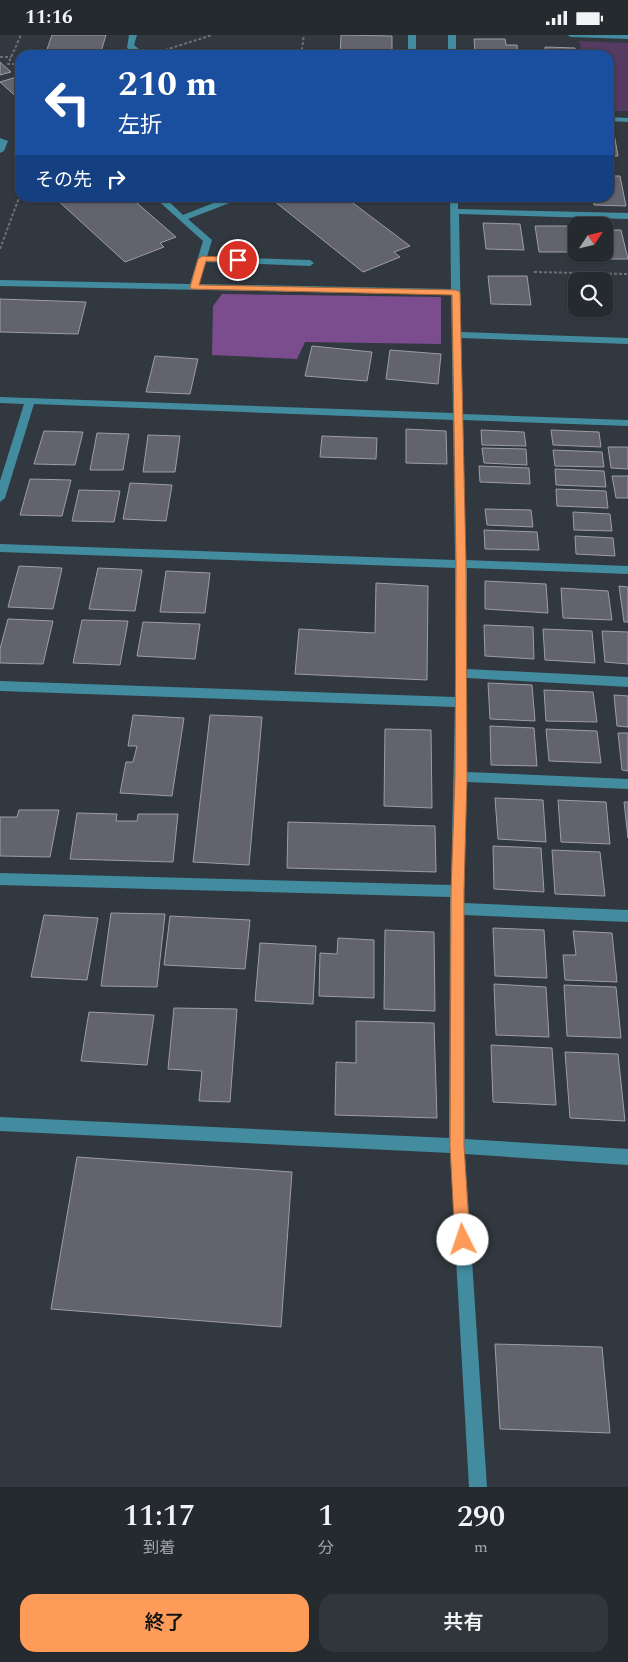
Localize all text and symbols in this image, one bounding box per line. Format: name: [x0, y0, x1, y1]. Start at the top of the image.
text: 11:16: [25, 3, 73, 32]
text: 210 m: [118, 58, 217, 111]
icon: left: [35, 70, 100, 135]
text: 左折: [118, 109, 162, 142]
icon: right: [102, 165, 130, 193]
text: その先: [35, 166, 92, 195]
north arrow: [568, 217, 612, 263]
map controls: [568, 217, 613, 317]
pin: [217, 239, 259, 281]
icon: arrive: [224, 246, 252, 274]
button: search: [568, 272, 613, 317]
position arrow: [436, 1213, 488, 1265]
text: 11:17: [123, 1493, 195, 1539]
text: 1: [318, 1493, 334, 1539]
text: 290: [457, 1494, 505, 1540]
text: m: [474, 1535, 488, 1559]
text: 到着: [143, 1536, 175, 1560]
text: 分: [318, 1536, 334, 1560]
button: 終了: [20, 1594, 309, 1652]
button: 共有: [319, 1594, 608, 1652]

